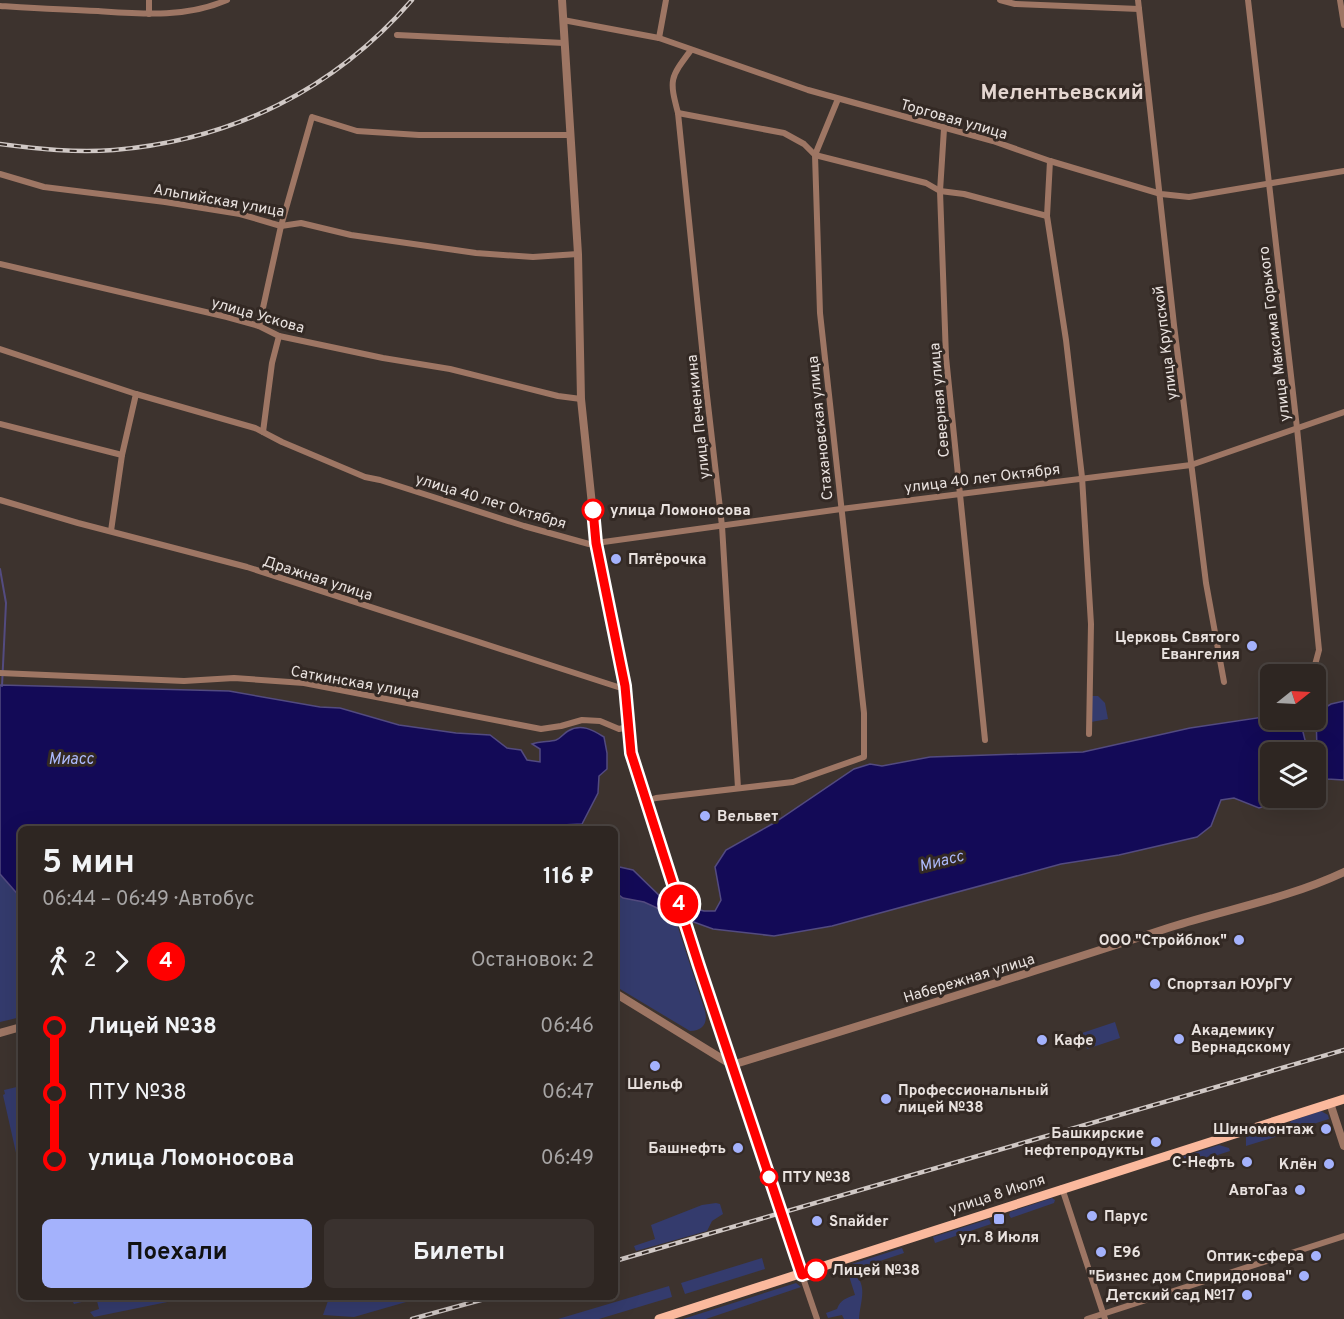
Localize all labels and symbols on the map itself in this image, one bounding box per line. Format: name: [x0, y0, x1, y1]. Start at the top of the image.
district label: Мелентьевский: [980, 80, 1144, 107]
street label: Торговая улица: [898, 96, 1009, 145]
street label: Альпийская улица: [152, 181, 286, 222]
street label: улица Максима Горького: [1255, 245, 1296, 423]
street label: улица Крупской: [1150, 285, 1183, 401]
street label: улица Ускова: [209, 294, 306, 339]
street label: Северная улица: [926, 342, 955, 458]
street label: улица Печенкина: [683, 353, 715, 480]
street label: Стахановская улица: [804, 355, 839, 501]
street label: улица 40 лет Октября: [903, 460, 1061, 498]
street label: улица 40 лет Октября: [413, 470, 568, 534]
marker: улица Ломоносова: [582, 499, 604, 521]
place label: улица Ломоносова: [610, 502, 751, 521]
place label: Пятёрочка: [628, 551, 706, 570]
marker: Пятёрочка: [609, 552, 623, 566]
street label: Дражная улица: [260, 553, 375, 606]
place label: Церковь Святого Евангелия: [1115, 629, 1240, 665]
marker: Церковь Святого Евангелия: [1245, 639, 1259, 653]
street label: Саткинская улица: [289, 663, 421, 704]
north arrow: [1260, 664, 1326, 730]
water label: Миасс: [48, 750, 94, 770]
place label: Вельвет: [717, 808, 778, 827]
marker: Вельвет: [698, 809, 712, 823]
water label: Миасс: [917, 847, 966, 877]
line badge: 4: [660, 884, 698, 924]
place label: ООО "Стройблок": [1099, 932, 1227, 951]
marker: ООО "Стройблок": [1232, 933, 1246, 947]
street label: Набережная улица: [902, 950, 1037, 1008]
place label: Спортзал ЮУрГУ: [1167, 976, 1292, 995]
marker: Спортзал ЮУрГУ: [1148, 977, 1162, 991]
place label: Академику Вернадскому: [1191, 1022, 1291, 1058]
place label: Кафе: [1054, 1032, 1094, 1051]
marker: Академику Вернадскому: [1172, 1032, 1186, 1046]
marker: Кафе: [1035, 1033, 1049, 1047]
marker: Шельф: [648, 1059, 662, 1073]
place label: Шельф: [627, 1076, 683, 1095]
place label: Профессиональный лицей №38: [898, 1082, 1049, 1118]
marker: Профессиональный лицей №38: [879, 1092, 893, 1106]
place label: Шиномонтаж: [1213, 1121, 1314, 1140]
marker: Шиномонтаж: [1319, 1122, 1333, 1136]
place label: Башкирские нефтепродукты: [1024, 1125, 1144, 1161]
marker: Башкирские нефтепродукты: [1149, 1135, 1163, 1149]
place label: Башнефть: [648, 1140, 726, 1159]
marker: Башнефть: [731, 1141, 745, 1155]
place label: С-Нефть: [1172, 1154, 1235, 1173]
marker: С-Нефть: [1240, 1155, 1254, 1169]
place label: Клён: [1279, 1156, 1317, 1175]
marker: Клён: [1322, 1157, 1336, 1171]
marker: ПТУ №38: [760, 1168, 778, 1186]
place label: ПТУ №38: [782, 1169, 851, 1188]
street label: улица 8 Июля: [947, 1171, 1048, 1220]
place label: АвтоГаз: [1228, 1182, 1288, 1201]
marker: АвтоГаз: [1293, 1183, 1307, 1197]
place label: Парус: [1104, 1208, 1148, 1227]
marker: Парус: [1085, 1209, 1099, 1223]
marker: ул. 8 Июля: [992, 1212, 1006, 1226]
place label: Sпайder: [829, 1213, 889, 1232]
marker: Sпайder: [810, 1214, 824, 1228]
place label: ул. 8 Июля: [959, 1229, 1039, 1248]
place label: E96: [1113, 1244, 1141, 1263]
marker: E96: [1094, 1245, 1108, 1259]
place label: Оптик-сфера: [1206, 1248, 1304, 1267]
marker: Оптик-сфера: [1309, 1249, 1323, 1263]
marker: Лицей №38: [805, 1259, 827, 1281]
place label: Лицей №38: [832, 1262, 920, 1281]
place label: "Бизнес дом Спиридонова": [1089, 1268, 1292, 1287]
marker: "Бизнес дом Спиридонова": [1297, 1269, 1311, 1283]
place label: Детский сад №17: [1106, 1287, 1235, 1306]
marker: Детский сад №17: [1240, 1288, 1254, 1302]

